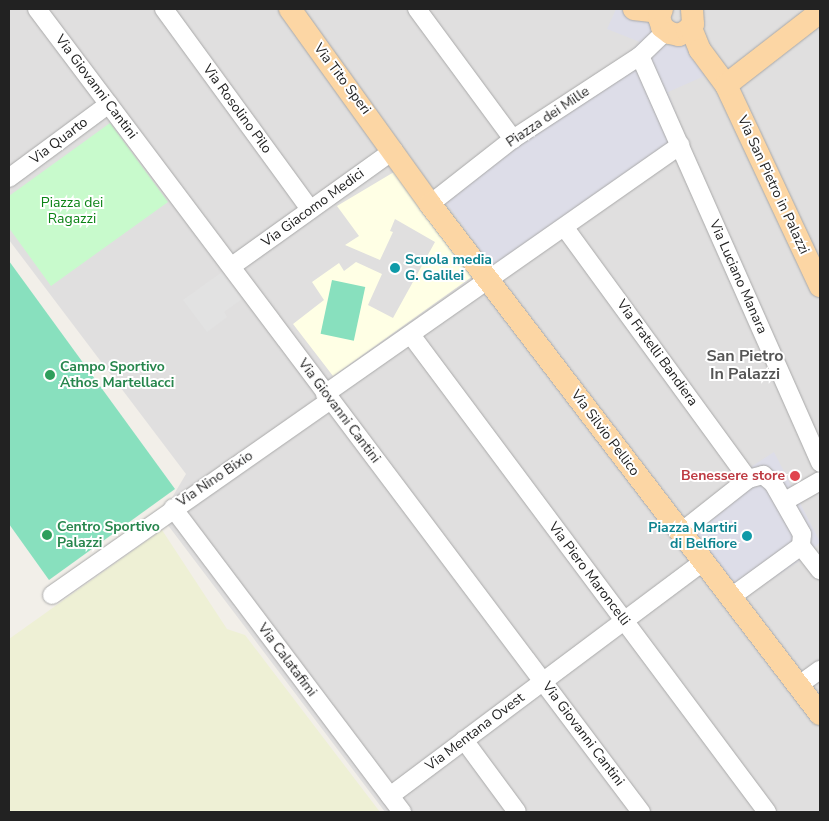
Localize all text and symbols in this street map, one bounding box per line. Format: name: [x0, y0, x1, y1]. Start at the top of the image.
street label: Via Giovanni Cantini: [51, 32, 141, 142]
street label: Via Tito Speri: [310, 40, 374, 118]
street label: Via Rosolino Pilo: [199, 61, 275, 157]
street label: Piazza dei Mille: [503, 83, 593, 151]
street label: Via San Pietro in Palazzi: [734, 113, 812, 257]
street label: Via Quarto: [27, 114, 91, 168]
street label: Via Giacomo Medici: [258, 165, 368, 251]
park label: Piazza dei Ragazzi: [41, 195, 103, 228]
street label: Via Luciano Manara: [705, 217, 771, 337]
place label: Scuola media G. Galilei: [405, 252, 492, 284]
marker: Scuola media G. Galilei: [389, 262, 401, 274]
street label: Via Fratelli Bandiera: [613, 297, 701, 409]
district label: San Pietro In Palazzi: [706, 346, 784, 384]
street label: Via Giovanni Cantini: [294, 356, 384, 466]
place label: Campo Sportivo Athos Martellacci: [60, 359, 174, 392]
marker: Campo Sportivo Athos Martellacci: [44, 369, 56, 381]
street label: Via Silvio Pellico: [567, 387, 643, 479]
street label: Via Nino Bixio: [174, 447, 256, 511]
place label: Benessere store: [681, 468, 785, 484]
marker: Benessere store: [789, 470, 801, 482]
place label: Centro Sportivo Palazzi: [57, 519, 160, 552]
street label: Via Piero Maroncelli: [545, 519, 633, 629]
place label: Piazza Martiri di Belfiore: [648, 520, 737, 552]
marker: Centro Sportivo Palazzi: [41, 529, 53, 541]
marker: Piazza Martiri di Belfiore: [741, 530, 753, 542]
street label: Via Calatafimi: [254, 620, 320, 700]
street label: Via Giovanni Cantini: [538, 679, 628, 789]
street label: Via Mentana Ovest: [422, 689, 528, 775]

